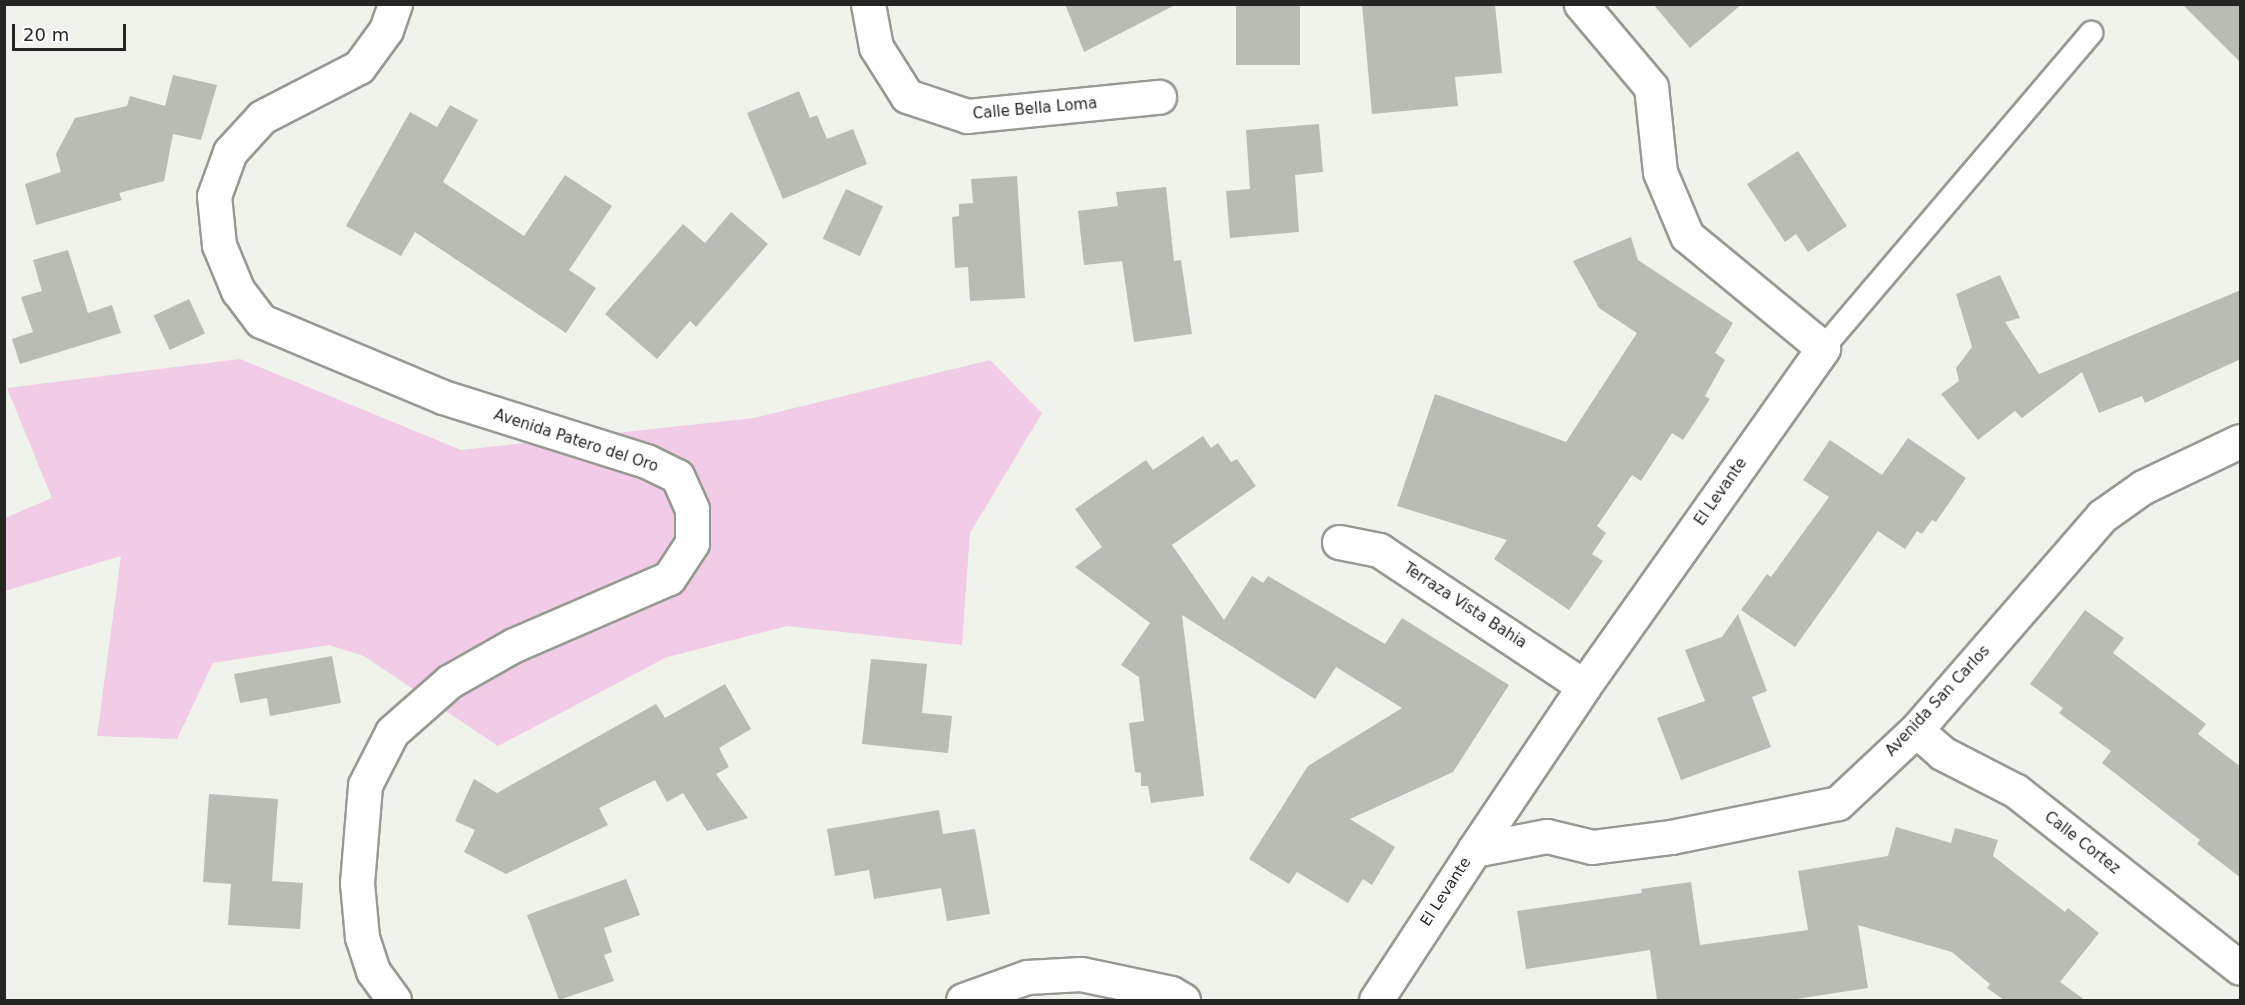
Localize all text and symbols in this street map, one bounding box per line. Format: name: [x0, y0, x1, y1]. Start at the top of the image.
scale bar: [15, 12, 129, 50]
text: 20 m: [23, 24, 69, 45]
street label: Calle Bella Loma: [972, 95, 1098, 123]
street label: Avenida Patero del Oro: [492, 406, 660, 476]
street label: El Levante: [1691, 455, 1751, 529]
street label: Terraza Vista Bahia: [1400, 559, 1530, 653]
street label: Avenida San Carlos: [1882, 642, 1994, 760]
street label: Calle Cortez: [2041, 808, 2123, 878]
street label: El Levante: [1417, 854, 1475, 930]

